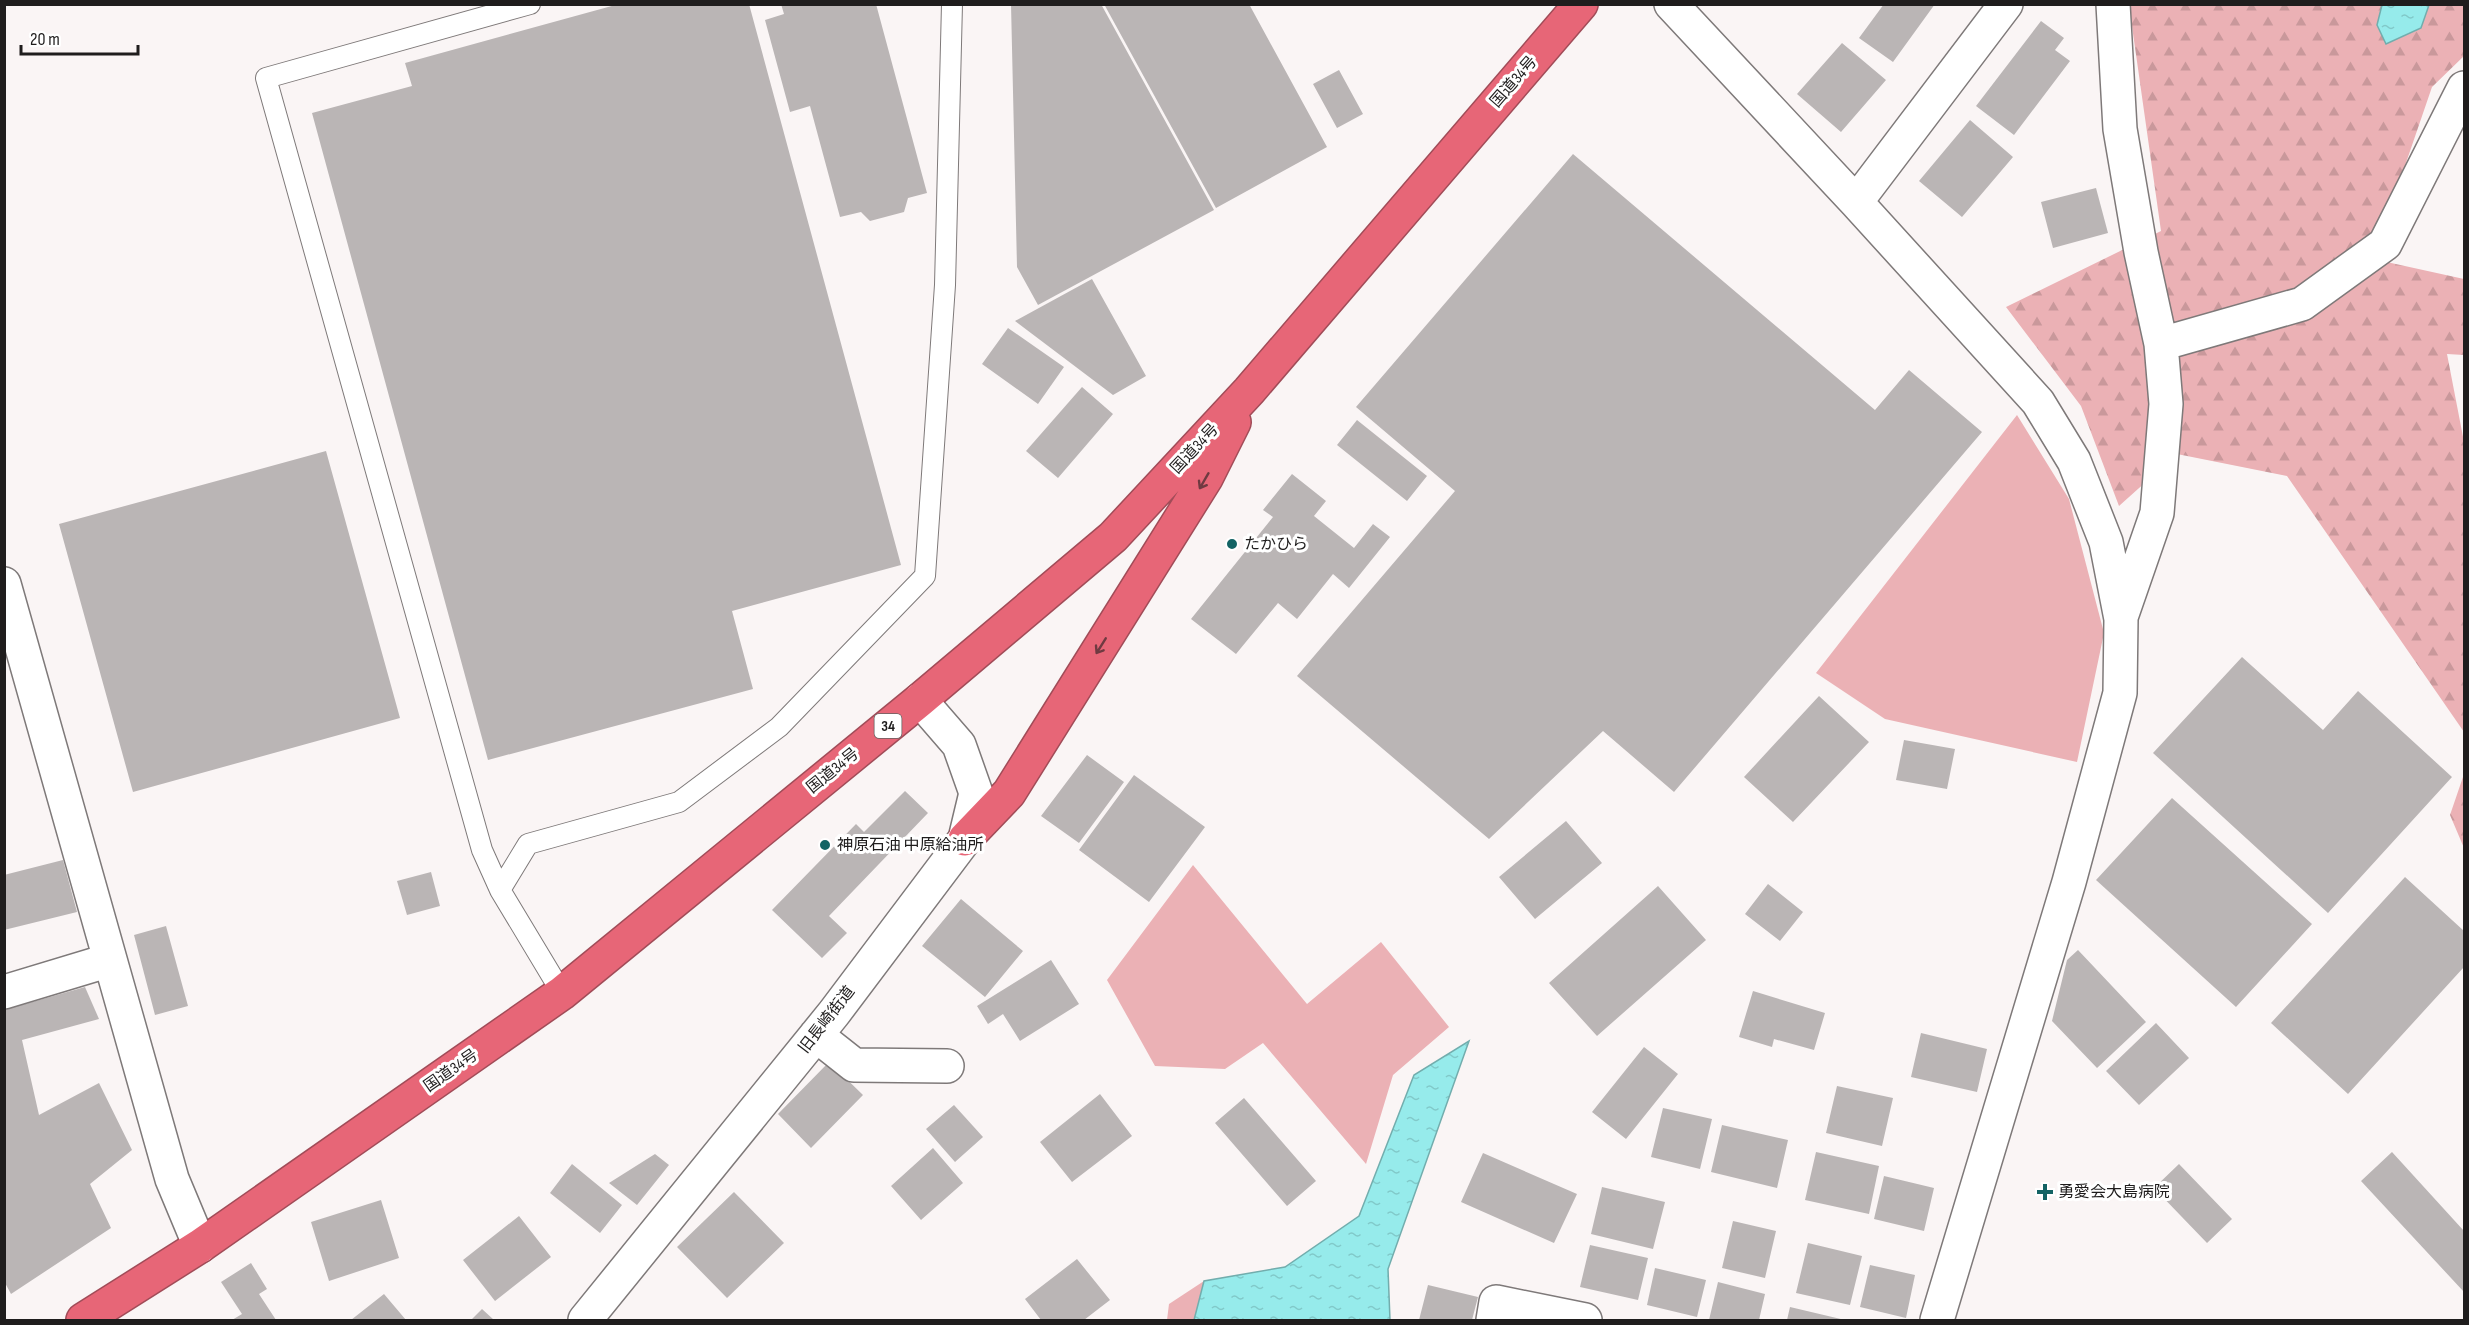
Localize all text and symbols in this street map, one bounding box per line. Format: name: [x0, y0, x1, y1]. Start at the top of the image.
scale bar: [21, 18, 138, 56]
text: 20 m: [30, 29, 60, 50]
street label: 国道34号: [1487, 53, 1541, 111]
street label: 国道34号: [1167, 420, 1223, 478]
one-way arrow: [1198, 472, 1210, 489]
place label: たかひら: [1244, 535, 1308, 554]
marker: たかひら: [1225, 537, 1239, 551]
one-way arrow: [1095, 637, 1107, 654]
road number: 34: [874, 714, 902, 738]
street label: 国道34号: [803, 744, 863, 798]
place label: 神原石油 中原給油所: [837, 836, 984, 855]
marker: 神原石油 中原給油所: [818, 838, 832, 852]
street label: 旧長崎街道: [795, 983, 859, 1057]
street label: 国道34号: [420, 1046, 482, 1096]
marker: 勇愛会大島病院: [2036, 1183, 2054, 1201]
place label: 勇愛会大島病院: [2058, 1183, 2170, 1202]

